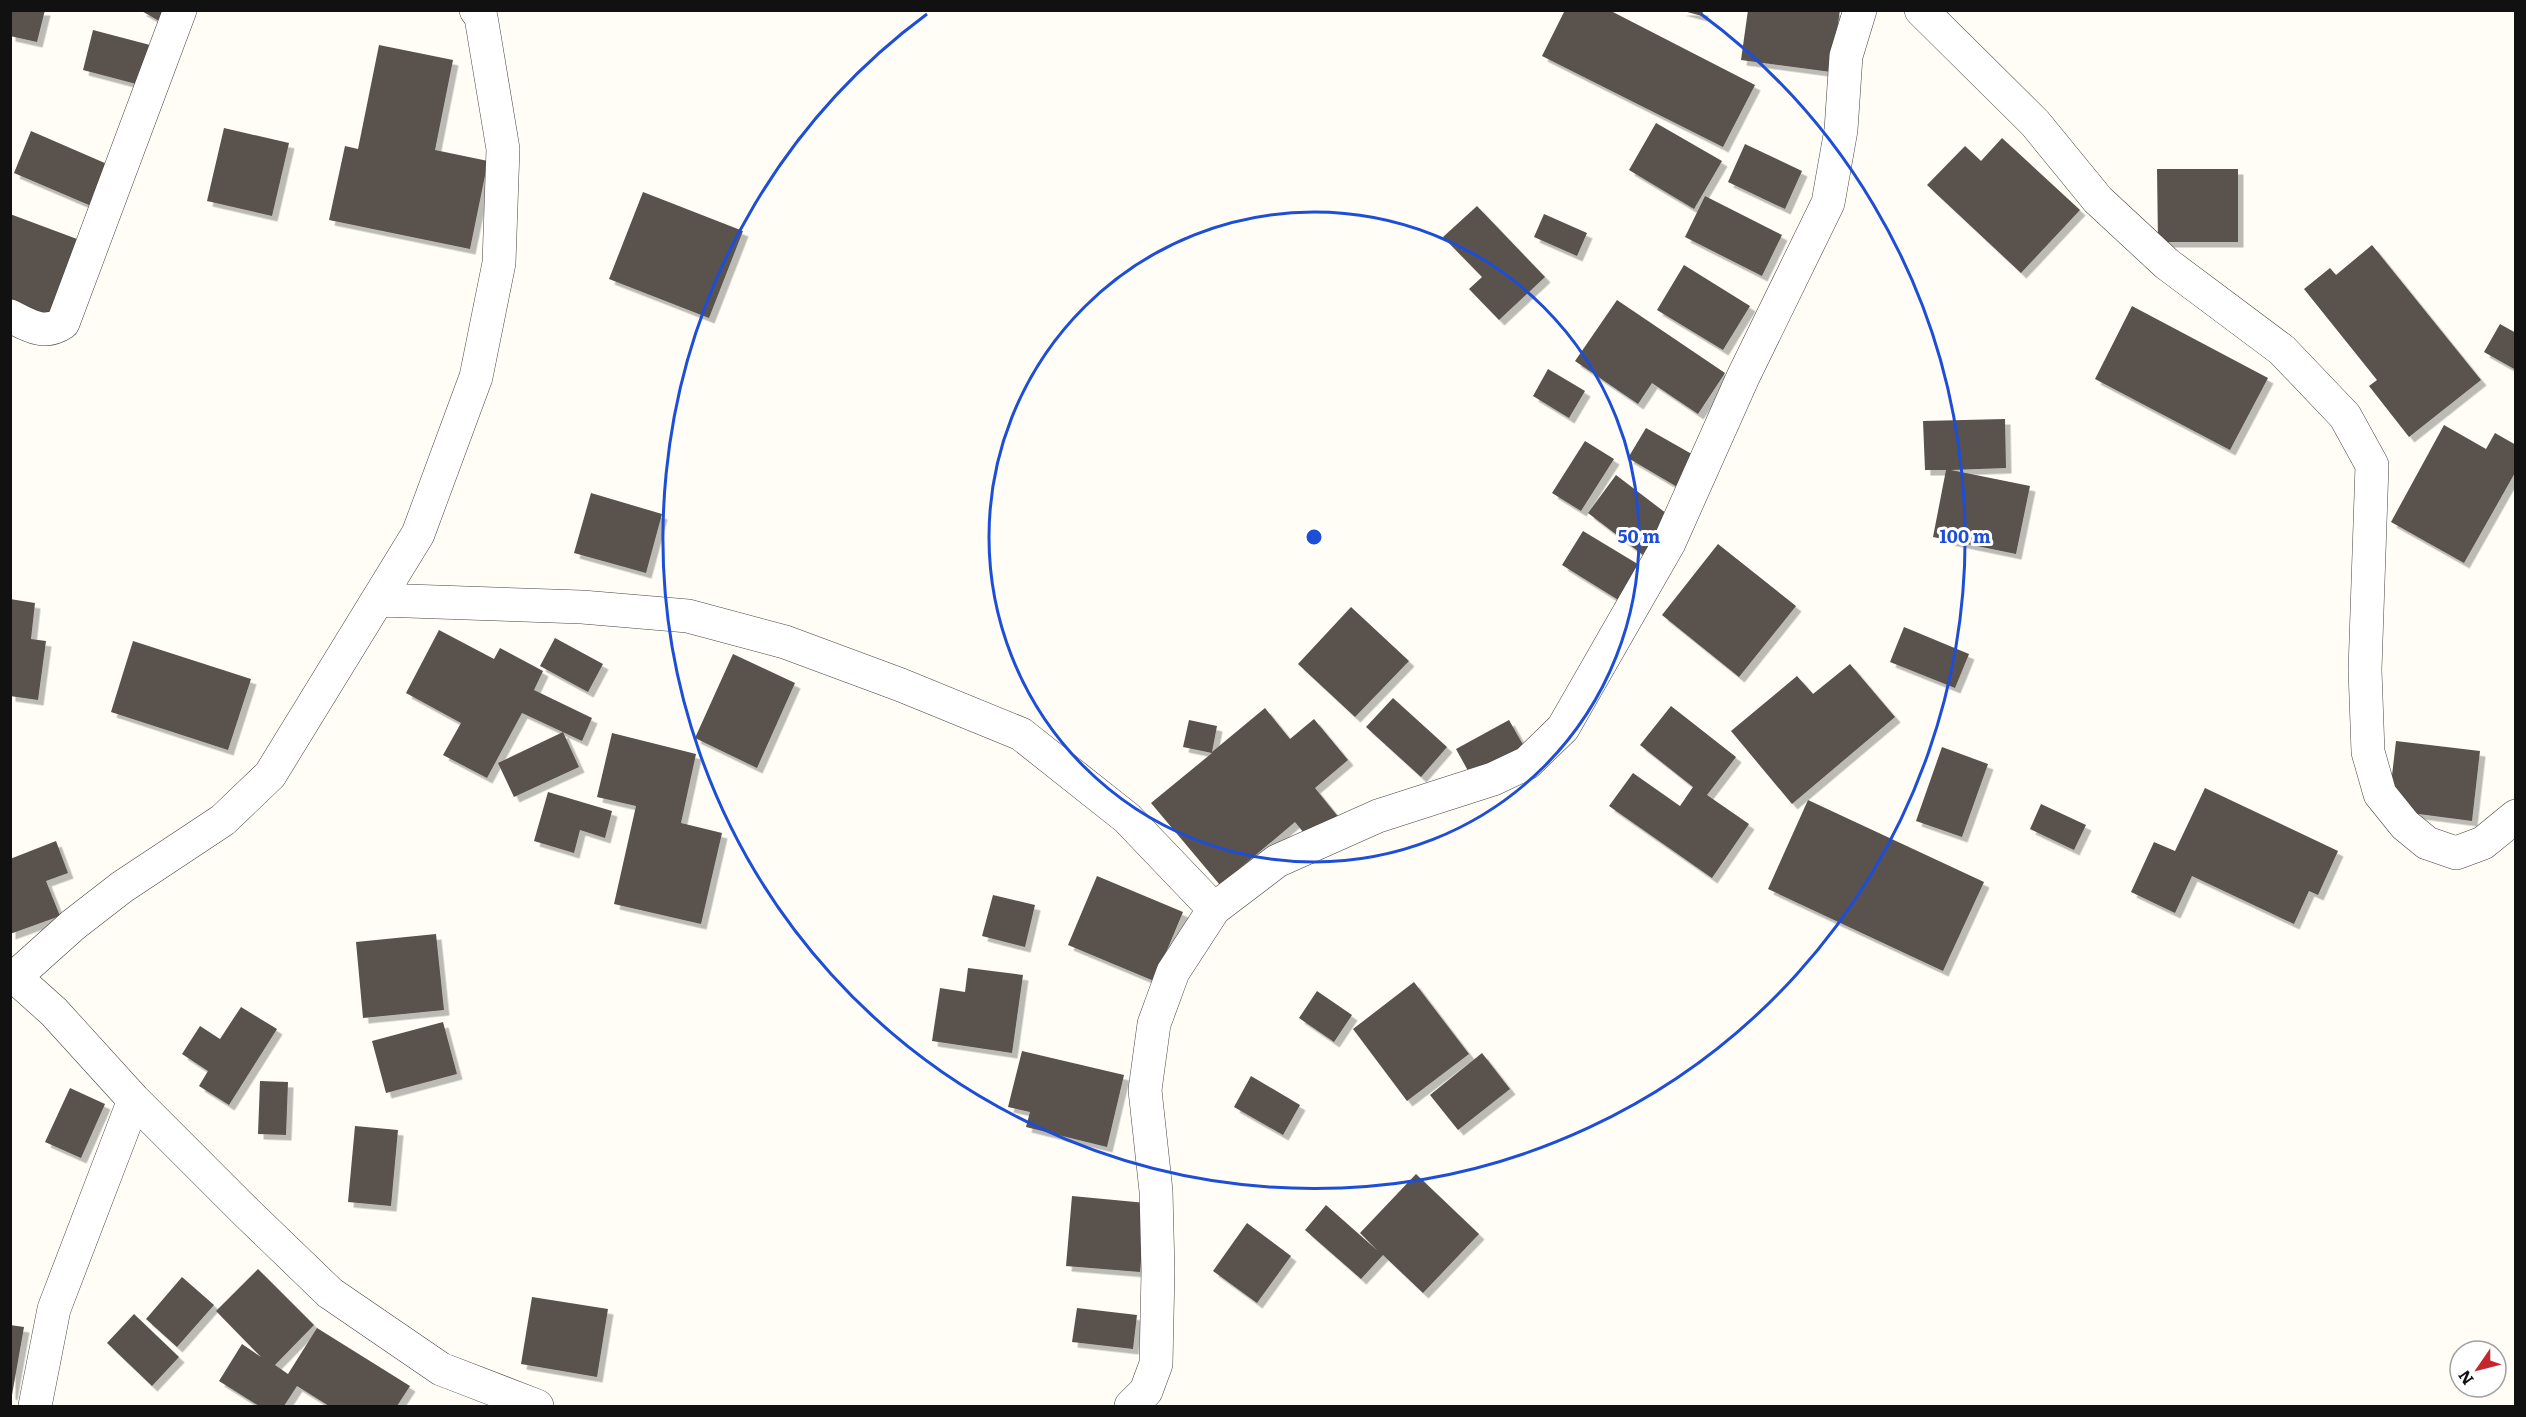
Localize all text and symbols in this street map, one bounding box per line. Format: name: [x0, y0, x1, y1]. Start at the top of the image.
text: 50 m: [1618, 522, 1660, 549]
text: 100 m: [1939, 522, 1991, 549]
centre of rings: [1304, 527, 1324, 547]
north arrow: [2448, 1339, 2508, 1399]
text: N: [2451, 1366, 2479, 1391]

